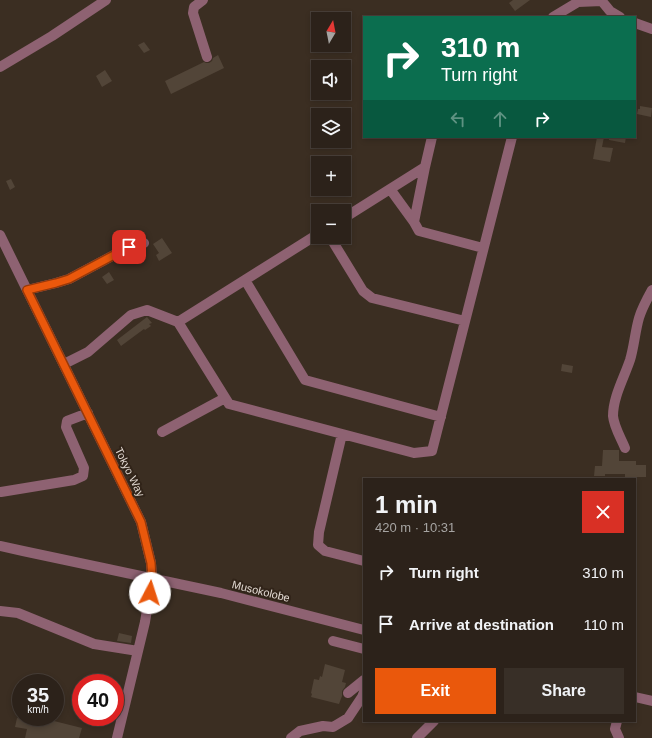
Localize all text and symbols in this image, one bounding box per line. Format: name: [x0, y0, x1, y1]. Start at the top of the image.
north arrow: [311, 12, 351, 52]
map controls: [311, 12, 351, 244]
icon: right: [375, 32, 427, 84]
text: 310 m: [441, 32, 520, 63]
button: sound: [311, 60, 351, 100]
text: Turn right: [441, 65, 517, 85]
button: layers: [311, 108, 351, 148]
icon: left: [447, 108, 469, 130]
icon: ahead: [489, 108, 511, 130]
icon: right: [531, 108, 553, 130]
button: +: [311, 156, 351, 196]
button: −: [311, 204, 351, 244]
pin: [112, 230, 146, 264]
icon: arrive: [118, 236, 140, 258]
street label: Tokyo Way: [113, 445, 147, 499]
text: 1 min: [375, 491, 438, 518]
button: close: [582, 491, 624, 533]
text: 420 m · 10:31: [375, 520, 455, 535]
icon: right: [375, 561, 397, 583]
text: Turn right: [409, 564, 479, 581]
text: 310 m: [582, 564, 624, 581]
position arrow: [129, 572, 171, 614]
street label: Musokolobe: [231, 578, 291, 604]
icon: arrive: [375, 613, 397, 635]
text: Arrive at destination: [409, 616, 554, 633]
text: 110 m: [583, 616, 624, 633]
button: Exit: [375, 668, 496, 714]
button: Share: [504, 668, 624, 714]
speed limit sign: 40: [72, 674, 124, 726]
text: 35: [27, 684, 49, 706]
text: km/h: [27, 704, 49, 715]

